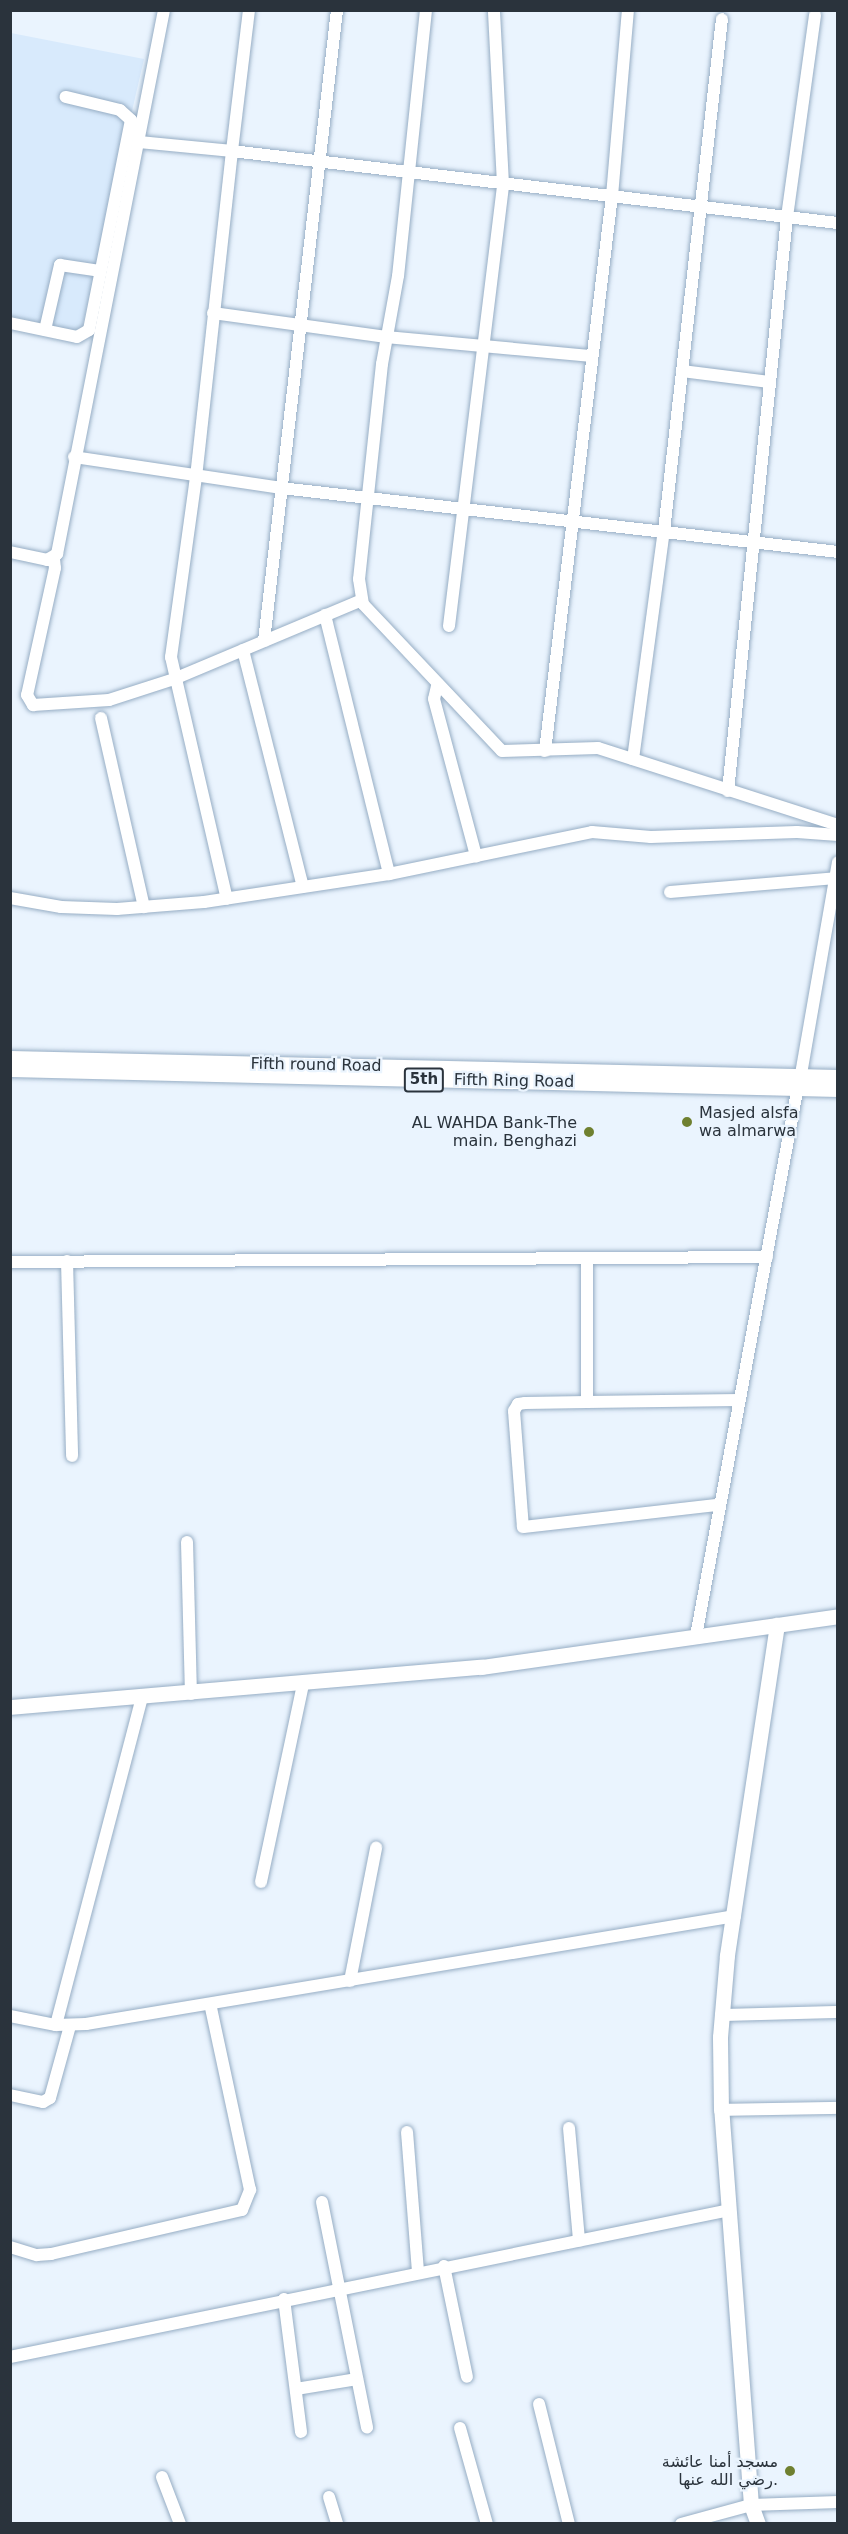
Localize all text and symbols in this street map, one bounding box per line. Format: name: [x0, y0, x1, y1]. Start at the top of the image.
street label: Fifth round Road: [250, 1054, 382, 1076]
road number: 5th: [403, 1068, 445, 1092]
street label: Fifth Ring Road: [454, 1070, 574, 1092]
place label: Masjed alsfa wa almarwa: [699, 1103, 798, 1141]
place label: AL WAHDA Bank-The main، Benghazi: [412, 1113, 577, 1151]
marker: Masjed alsfa wa almarwa: [680, 1115, 694, 1129]
marker: AL WAHDA Bank-The main، Benghazi: [582, 1125, 596, 1139]
place label: مسجد أمنا عائشة رضي الله عنها.: [662, 2452, 778, 2490]
marker: مسجد أمنا عائشة رضي الله عنها.: [783, 2464, 797, 2478]

